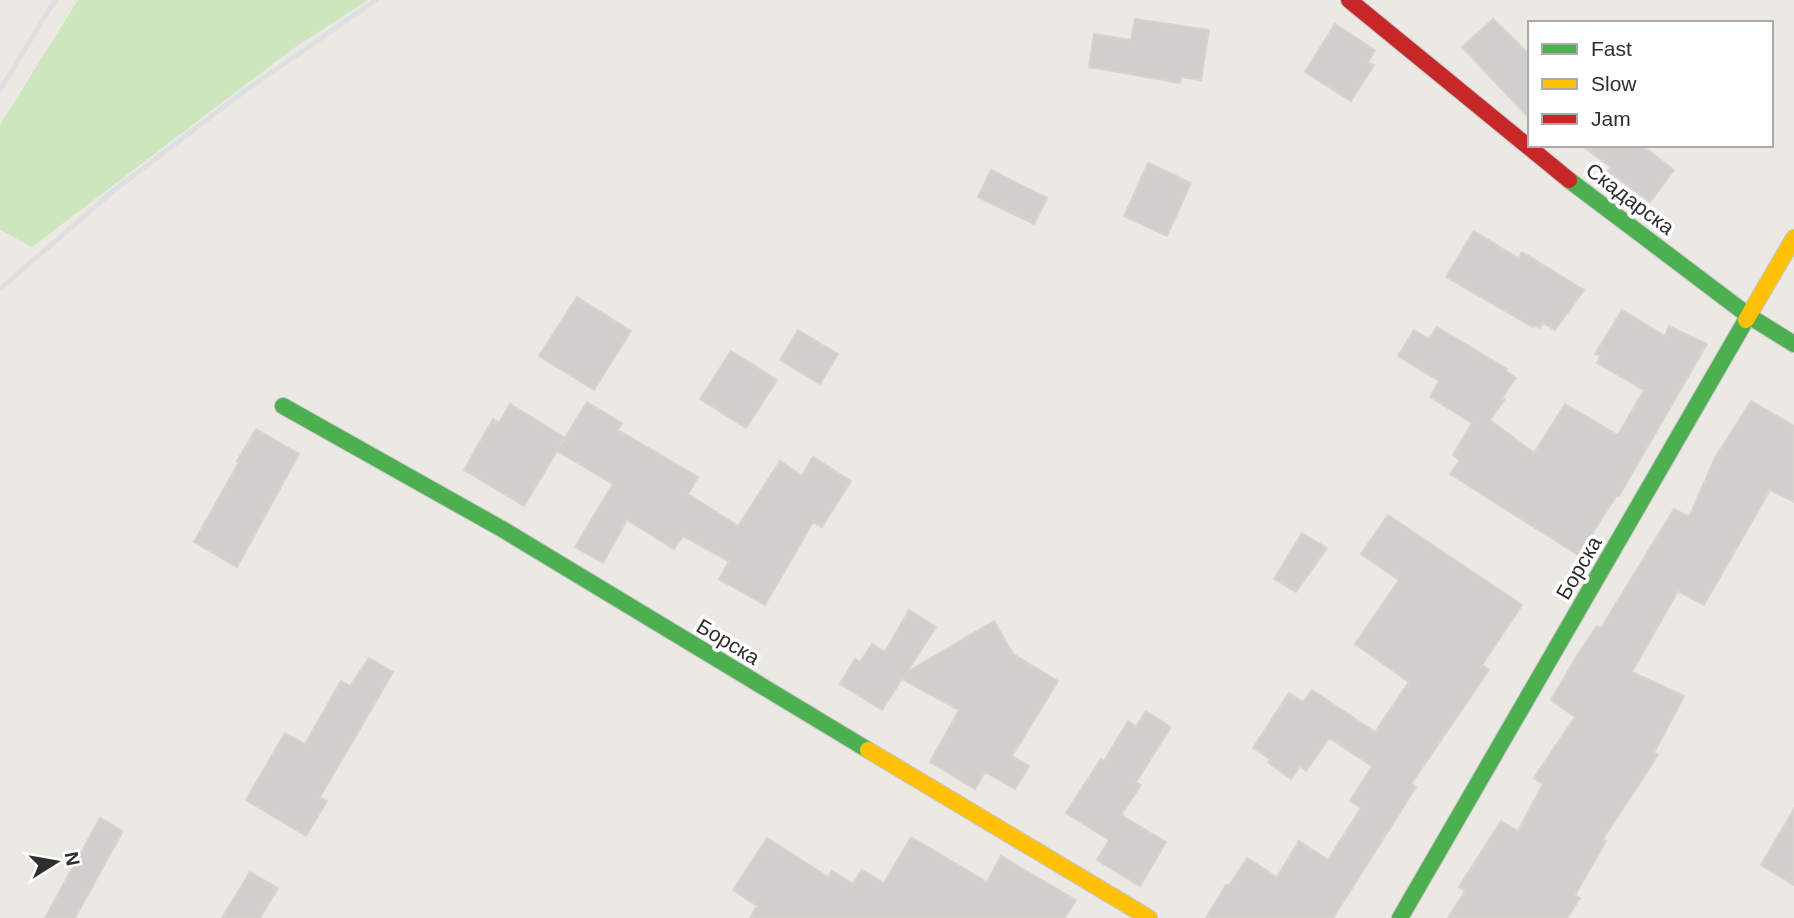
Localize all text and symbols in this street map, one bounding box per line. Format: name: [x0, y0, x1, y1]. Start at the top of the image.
legend: [1528, 21, 1773, 147]
text: Fast: [1591, 37, 1632, 60]
text: Slow: [1591, 72, 1637, 95]
text: Jam: [1591, 107, 1631, 130]
street label: Скадарска: [1582, 158, 1679, 239]
street label: Борска: [1551, 532, 1606, 603]
street label: Борска: [693, 614, 764, 669]
north arrow: [21, 827, 91, 897]
text: N: [61, 850, 84, 868]

